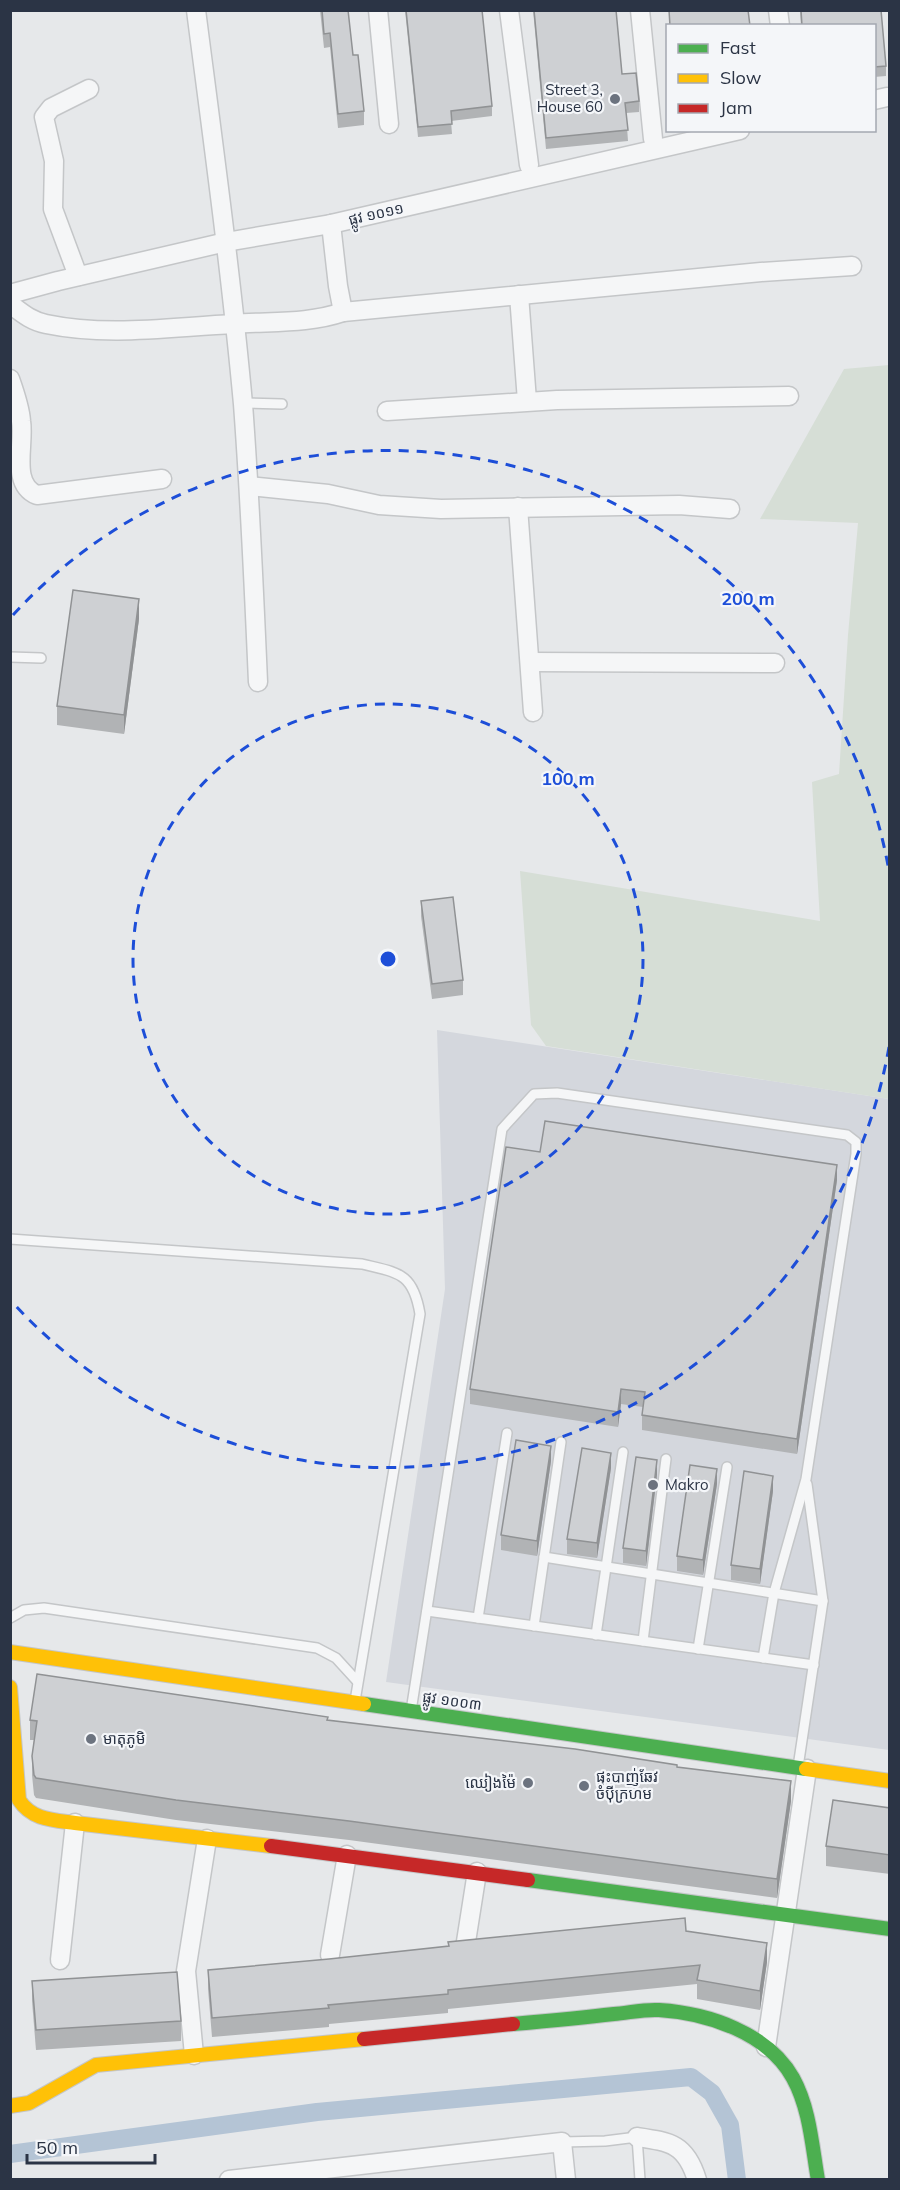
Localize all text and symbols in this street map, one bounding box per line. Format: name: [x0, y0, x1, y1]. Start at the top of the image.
legend: [666, 24, 876, 132]
text: Fast: [720, 36, 756, 59]
text: Slow: [720, 66, 762, 89]
place label: Street 3, House 60: [537, 80, 603, 116]
marker: Street 3, House 60: [608, 92, 622, 106]
text: Jam: [720, 96, 753, 119]
street label: ផ្លូវ ១០១១: [346, 198, 407, 233]
text: 200 m: [721, 587, 775, 610]
text: 100 m: [541, 767, 595, 790]
centre of rings: [378, 949, 398, 969]
place label: Makro: [665, 1475, 709, 1494]
marker: Makro: [646, 1478, 660, 1492]
street label: ផ្លូវ ១០០៣: [421, 1687, 483, 1718]
place label: មាតុភូមិ: [103, 1729, 145, 1748]
marker: មាតុភូមិ: [84, 1732, 98, 1746]
place label: ផ្ទះបាញ់ឆែវ ចំប៉ីក្រហម: [596, 1767, 658, 1803]
place label: ឈៀងម៉ៃ: [465, 1773, 516, 1792]
marker: ឈៀងម៉ៃ: [521, 1776, 535, 1790]
marker: ផ្ទះបាញ់ឆែវ ចំប៉ីក្រហម: [577, 1779, 591, 1793]
scale bar: [27, 2127, 154, 2165]
text: 50 m: [36, 2136, 78, 2159]

